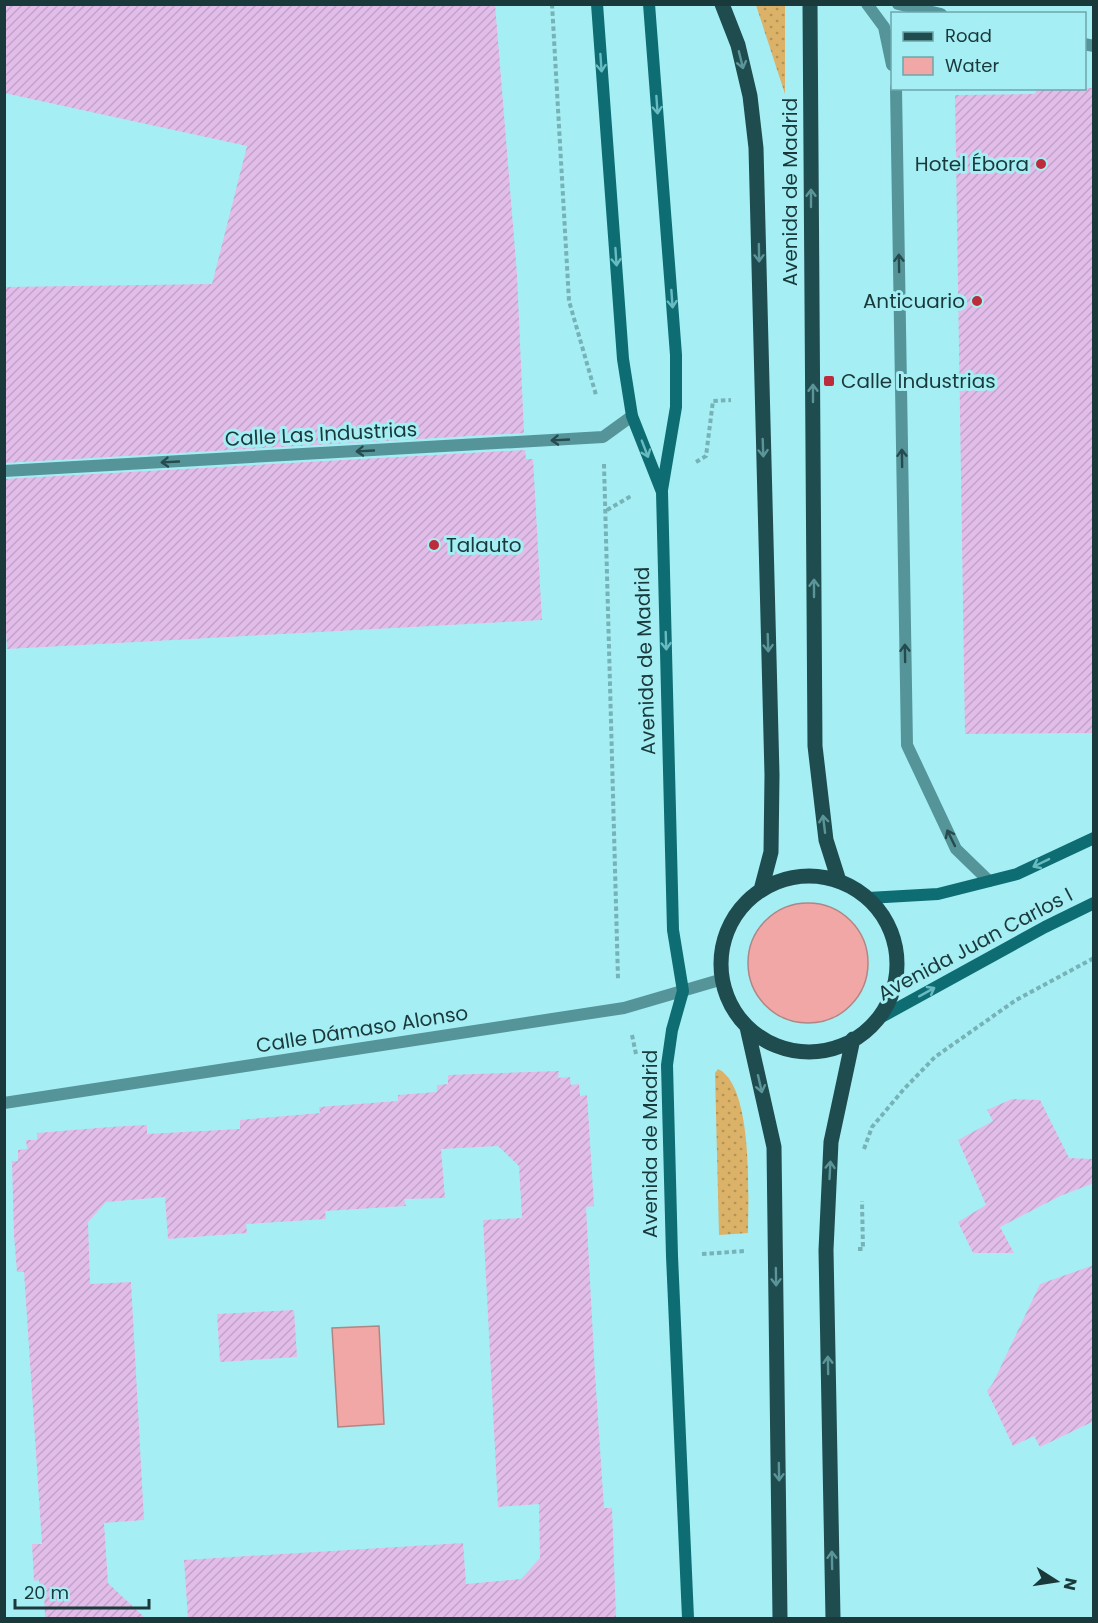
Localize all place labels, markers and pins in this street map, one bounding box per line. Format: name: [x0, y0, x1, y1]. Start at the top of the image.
place label: Hotel Ébora: [915, 150, 1029, 178]
marker: Hotel Ébora: [1034, 157, 1048, 171]
place label: Anticuario: [863, 287, 965, 315]
marker: Anticuario: [970, 294, 984, 308]
place label: Calle Industrias: [841, 367, 996, 395]
marker: Calle Industrias: [822, 374, 836, 388]
place label: Talauto: [446, 531, 522, 559]
marker: Talauto: [427, 538, 441, 552]

